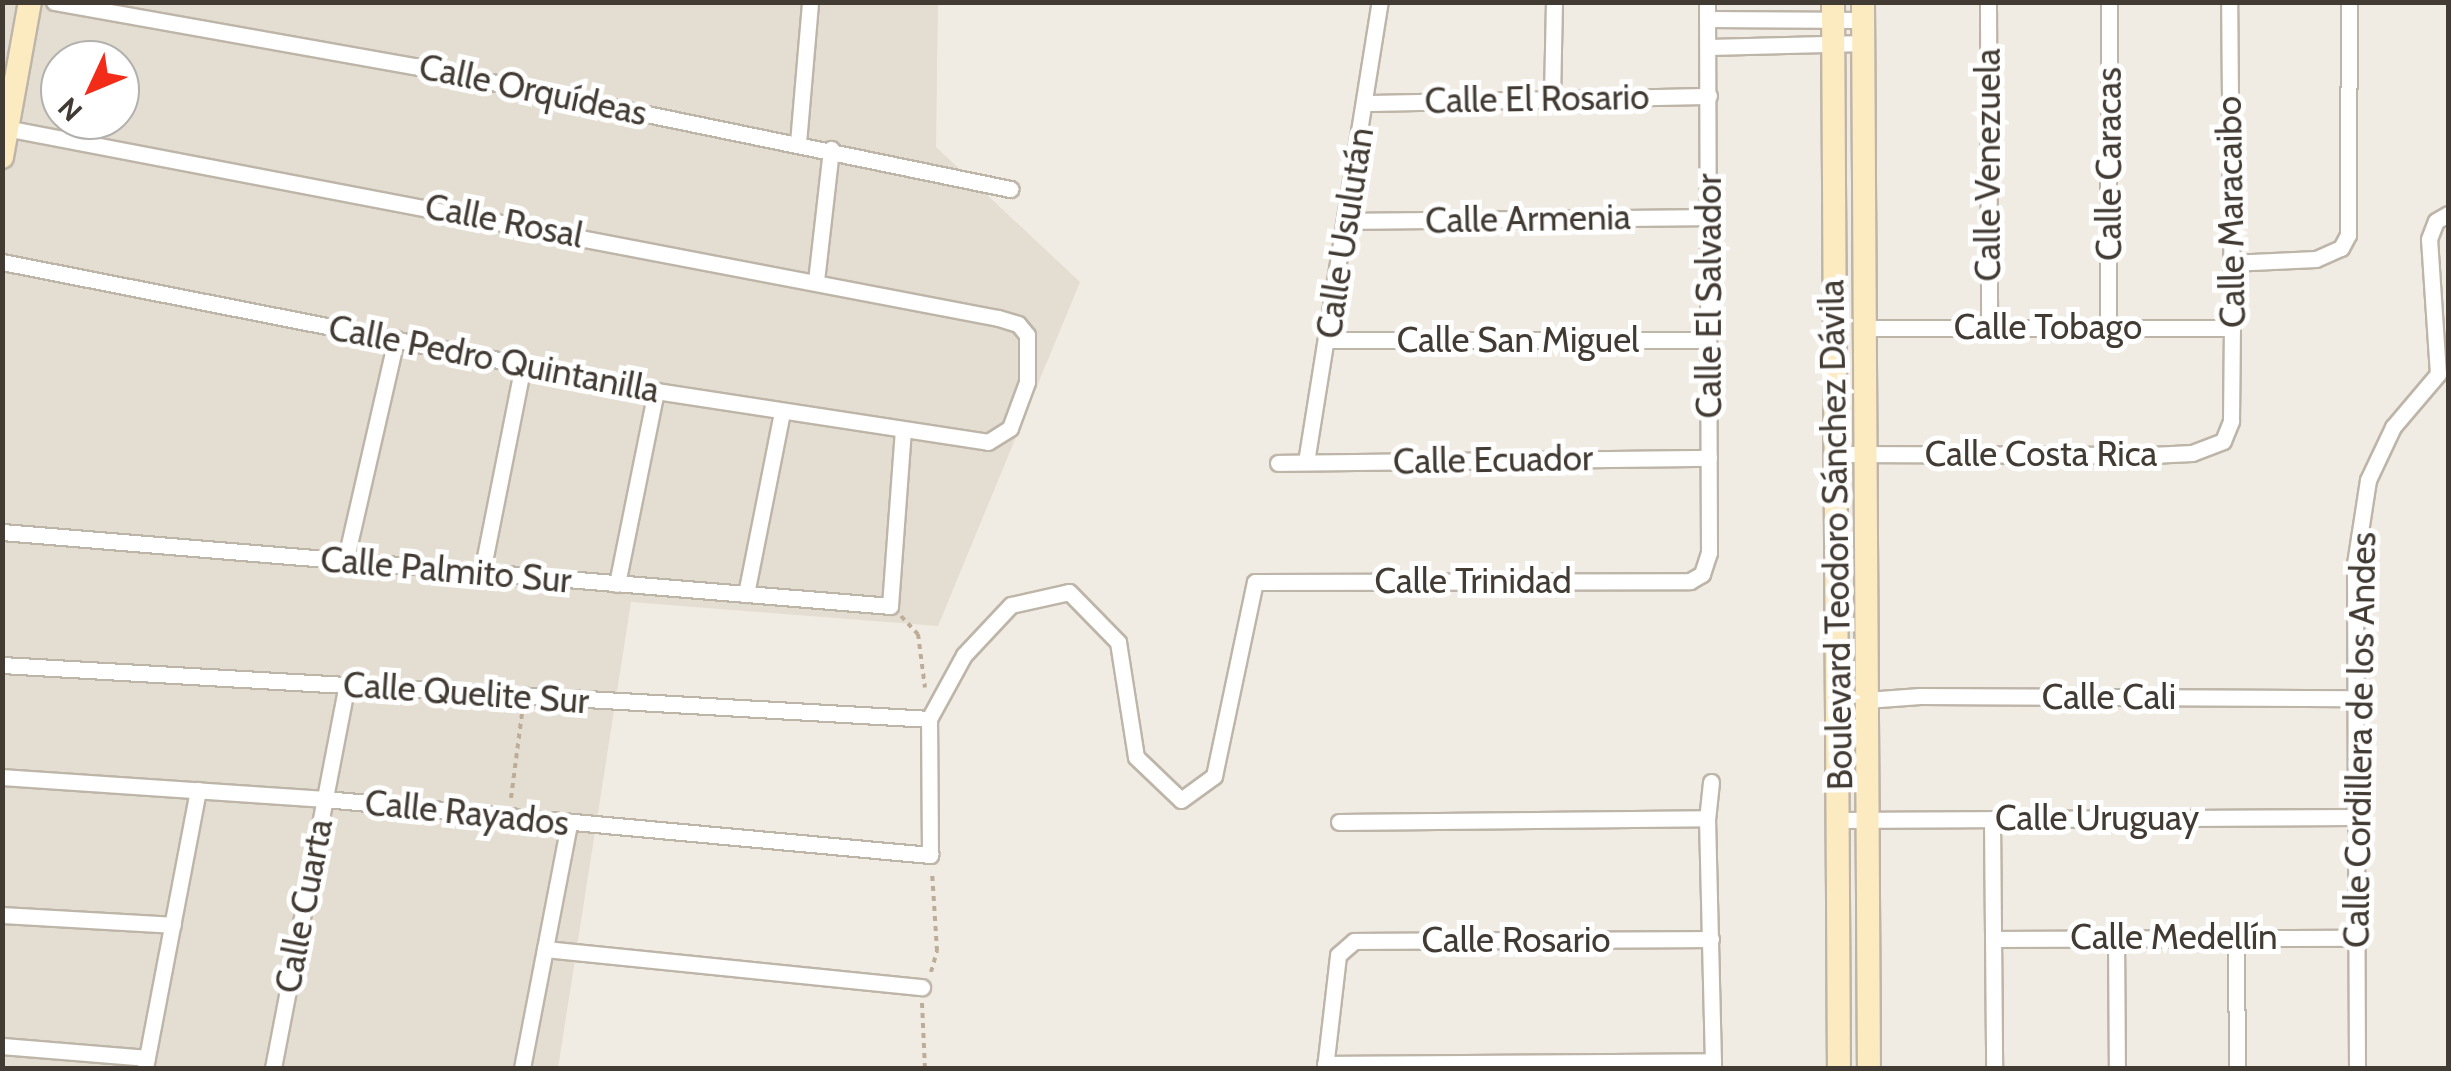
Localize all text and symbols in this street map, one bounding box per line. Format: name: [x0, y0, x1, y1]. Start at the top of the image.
north arrow: [40, 40, 140, 140]
street label: Calle Orquídeas: [415, 45, 651, 135]
street label: Calle Venezuela: [1967, 49, 2009, 281]
street label: Calle Caracas: [2088, 67, 2130, 261]
street label: Calle El Rosario: [1424, 76, 1650, 122]
text: N: [51, 91, 89, 128]
street label: Calle Maracaibo: [2208, 96, 2254, 328]
street label: Calle Usulután: [1308, 125, 1382, 341]
street label: Calle El Salvador: [1688, 174, 1730, 418]
street label: Calle Rosal: [422, 185, 586, 257]
street label: Calle Armenia: [1425, 196, 1631, 242]
street label: Boulevard Teodoro Sánchez Dávila: [1811, 279, 1861, 791]
street label: Calle Pedro Quintanilla: [325, 306, 663, 412]
street label: Calle Tobago: [1954, 306, 2142, 348]
street label: Calle San Miguel: [1397, 319, 1639, 361]
street label: Calle Costa Rica: [1925, 433, 2157, 475]
street label: Calle Ecuador: [1393, 437, 1593, 483]
street label: Calle Cordillera de los Andes: [2335, 532, 2385, 948]
street label: Calle Palmito Sur: [319, 538, 573, 602]
street label: Calle Trinidad: [1374, 560, 1572, 602]
street label: Calle Quelite Sur: [342, 663, 590, 723]
street label: Calle Cali: [2042, 676, 2176, 718]
street label: Calle Rayados: [363, 781, 571, 845]
street label: Calle Uruguay: [1995, 797, 2199, 839]
street label: Calle Cuarta: [267, 815, 341, 997]
street label: Calle Medellín: [2070, 916, 2278, 958]
street label: Calle Rosario: [1421, 919, 1611, 961]

